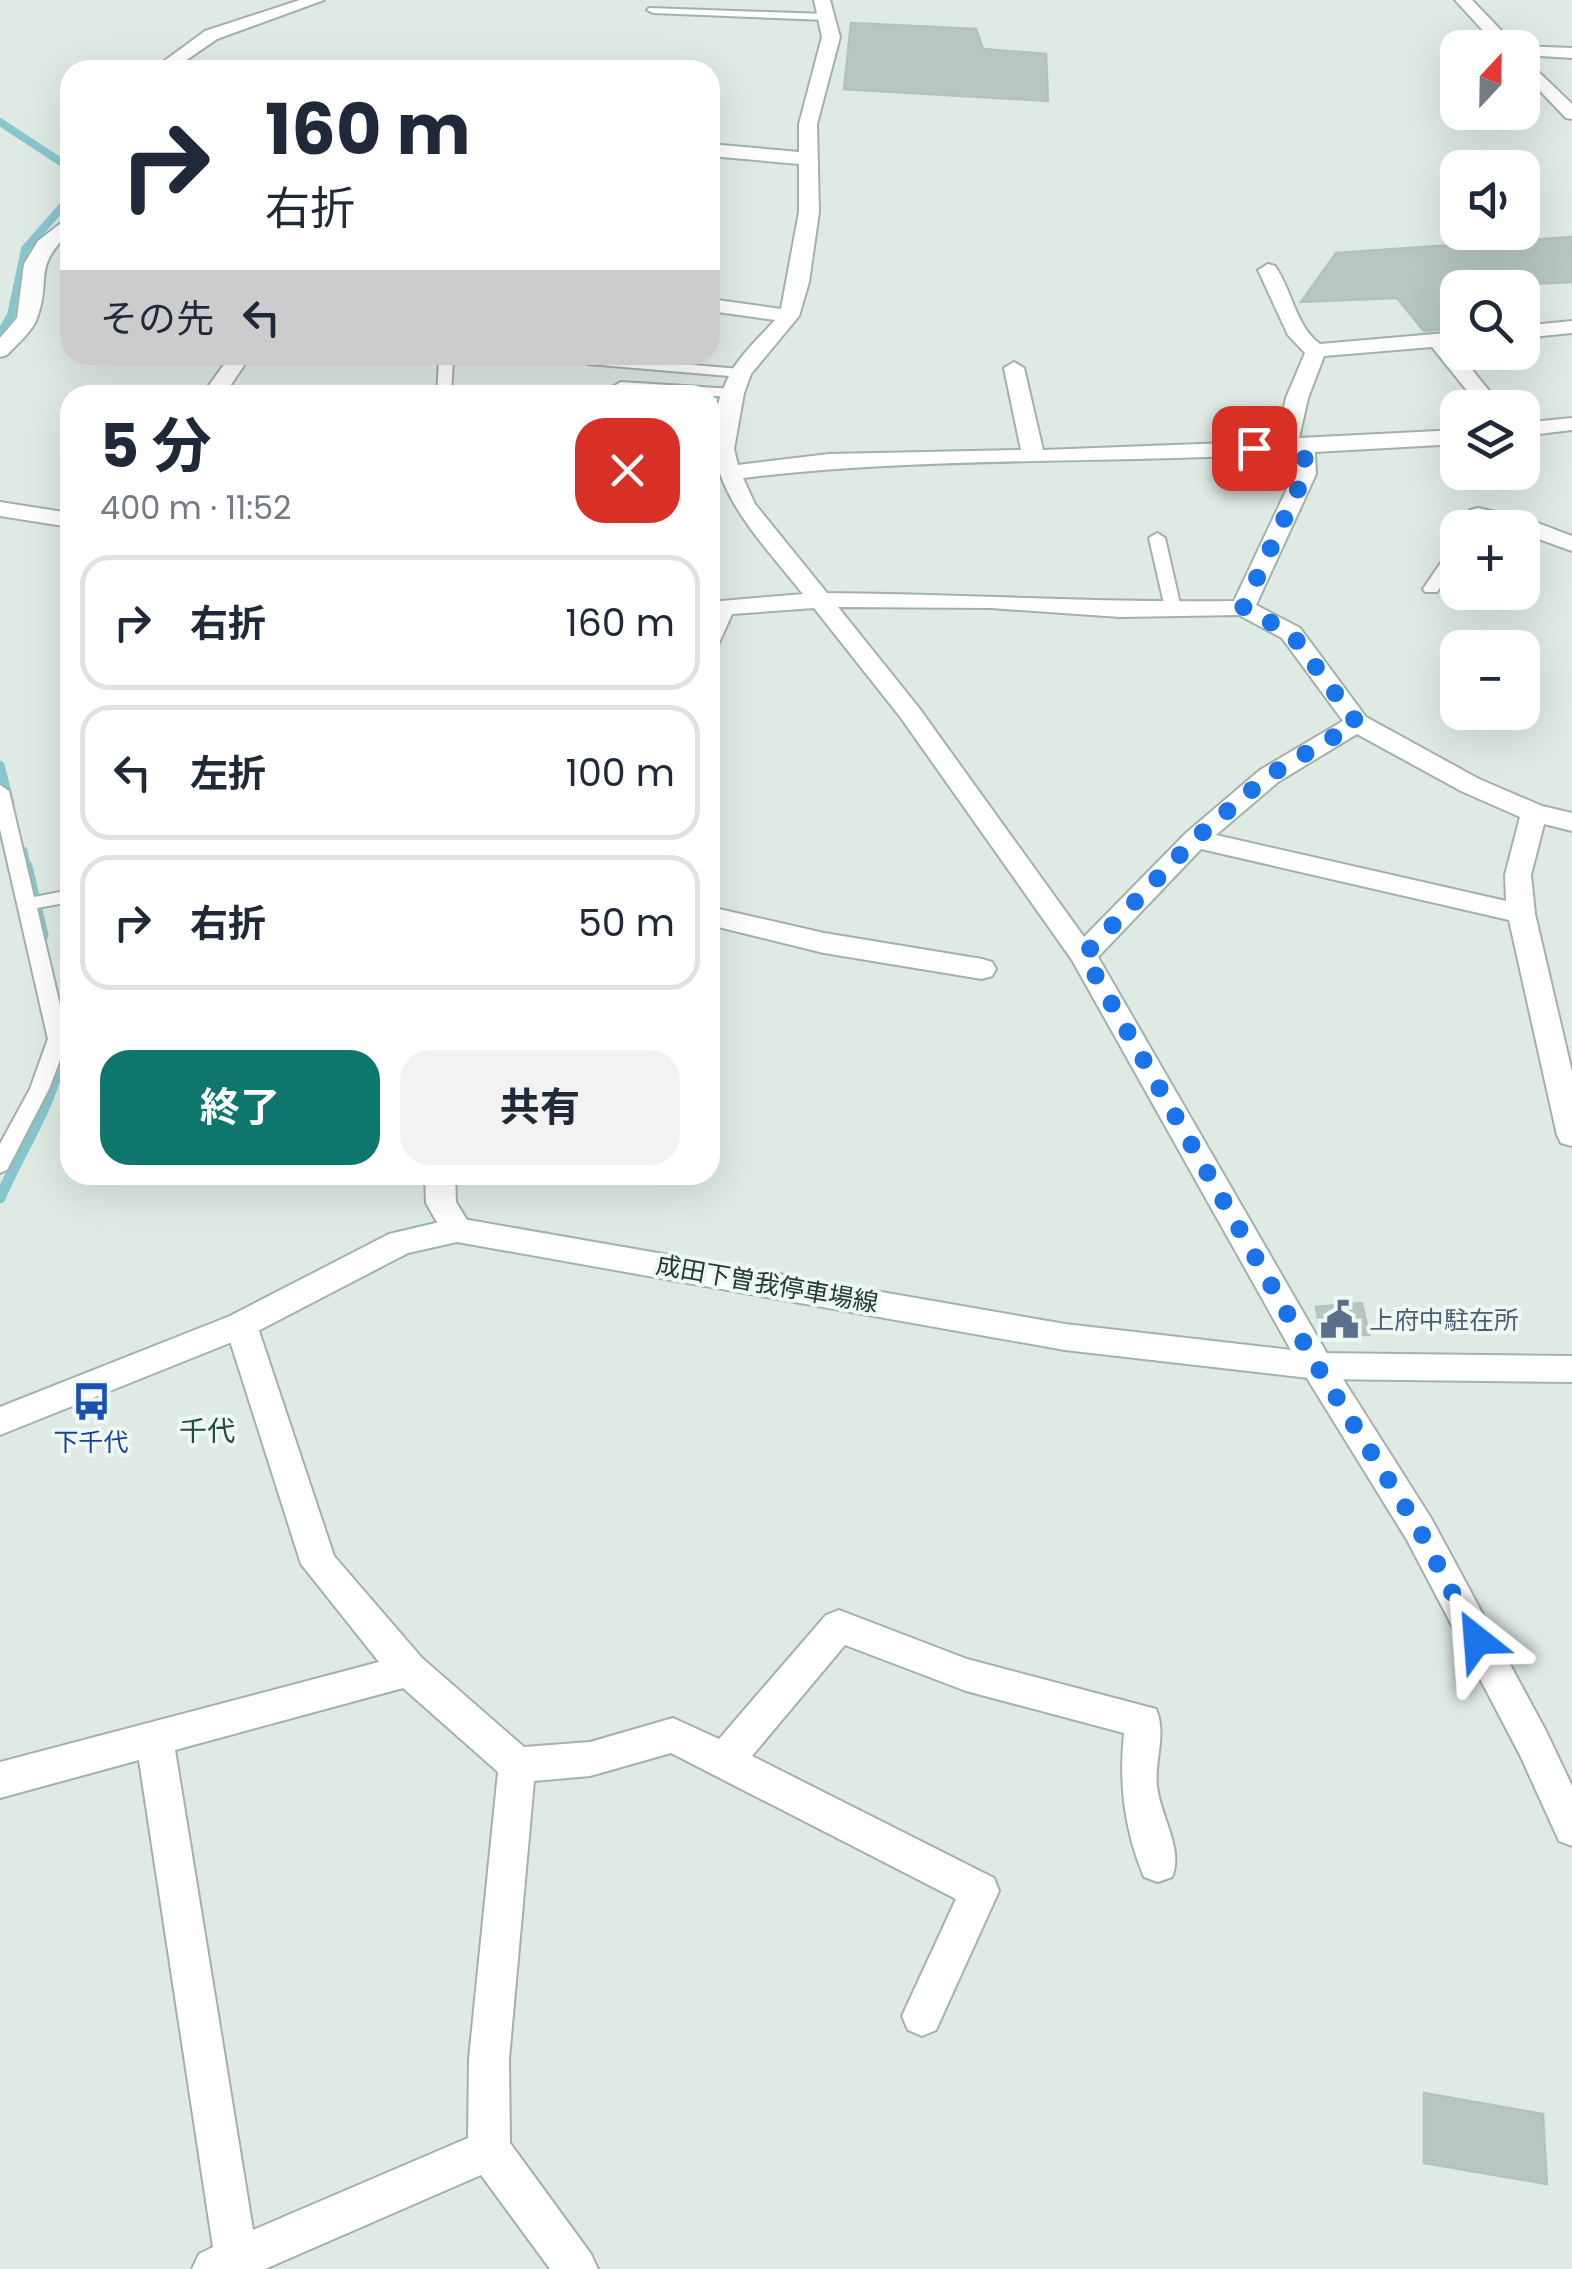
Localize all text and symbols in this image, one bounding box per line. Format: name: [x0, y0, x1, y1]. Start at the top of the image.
north arrow: [1440, 30, 1540, 130]
map controls: [1440, 30, 1540, 730]
text: 160 m: [265, 80, 471, 179]
icon: right: [100, 100, 230, 230]
button: sound: [1440, 150, 1540, 250]
text: 右折: [265, 177, 355, 240]
button: search: [1440, 270, 1540, 370]
icon: left: [234, 290, 289, 345]
text: その先: [100, 292, 214, 345]
button: layers: [1440, 390, 1540, 490]
text: 5 分: [100, 404, 212, 488]
pin: [1212, 406, 1297, 491]
button: close: [575, 418, 680, 523]
icon: arrive: [1227, 421, 1282, 476]
text: 400 m · 11:52: [100, 485, 292, 530]
button: +: [1440, 510, 1540, 610]
icon: right: [105, 595, 160, 650]
text: 160 m: [566, 596, 675, 649]
text: 右折: [190, 597, 266, 650]
button: −: [1440, 630, 1540, 730]
icon: left: [105, 745, 160, 800]
text: 100 m: [566, 746, 675, 799]
text: 左折: [190, 747, 266, 800]
icon: right: [105, 895, 160, 950]
text: 50 m: [578, 896, 675, 949]
text: 右折: [190, 897, 266, 950]
button: 終了: [100, 1050, 380, 1165]
button: 共有: [400, 1050, 680, 1165]
street label: 成田下曽我停車場線: [653, 1247, 881, 1321]
public building icon: 上府中駐在所: [1318, 1299, 1360, 1341]
place label: 上府中駐在所: [1369, 1303, 1519, 1338]
bus stop icon: 下千代: [70, 1380, 112, 1422]
district label: 千代: [179, 1412, 235, 1451]
place label: 下千代: [53, 1425, 129, 1460]
position arrow: [1425, 1588, 1529, 1692]

